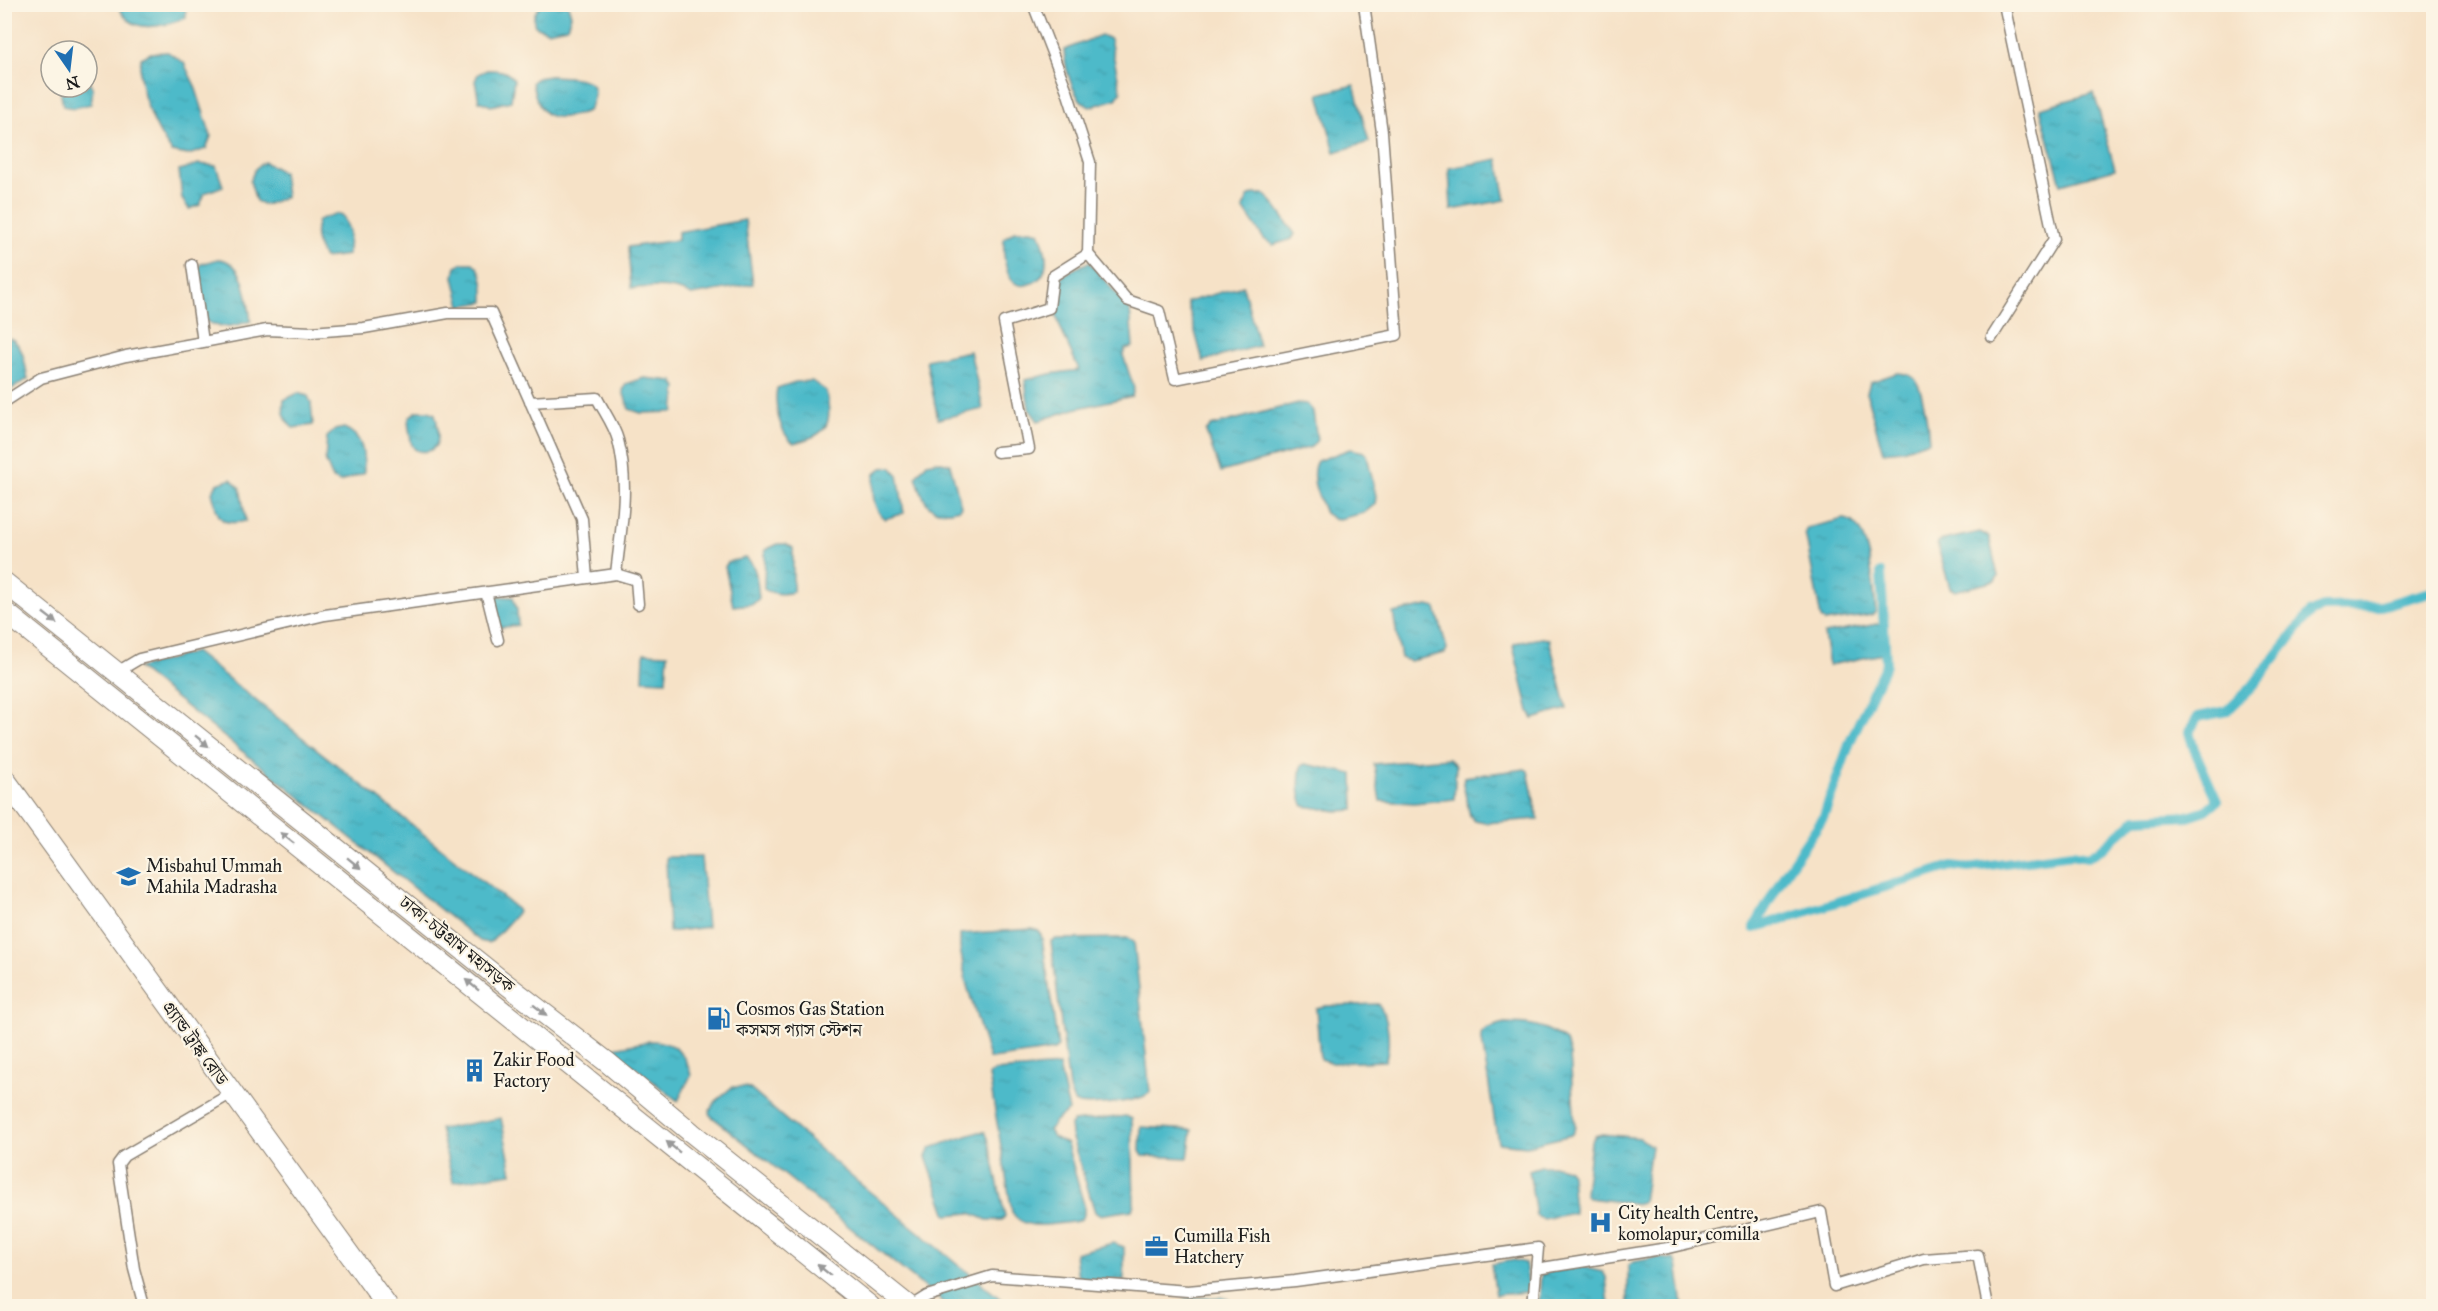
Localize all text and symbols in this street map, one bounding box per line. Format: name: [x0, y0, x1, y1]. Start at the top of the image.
north arrow: [39, 39, 99, 99]
text: N: [63, 72, 81, 94]
one-way arrow: [43, 612, 58, 624]
one-way arrow: [194, 734, 210, 747]
one-way arrow: [279, 832, 294, 844]
place label: Misbahul Ummah Mahila Madrasha: [146, 855, 282, 898]
one-way arrow: [346, 856, 362, 869]
school or university icon: Misbahul Ummah Mahila Madrasha: [115, 863, 141, 889]
street label: ঢাকা-চট্টগ্রাম মহাসড়ক: [394, 890, 520, 998]
one-way arrow: [464, 979, 480, 992]
street label: গ্র্যান্ড ট্রাঙ্ক রোড: [157, 997, 233, 1090]
place label: Cosmos Gas Station কসমস গ্যাস স্টেশন: [735, 998, 885, 1041]
one-way arrow: [532, 1004, 547, 1016]
fuel station icon: Cosmos Gas Station কসমস গ্যাস স্টেশন: [705, 1006, 731, 1032]
place label: Zakir Food Factory: [493, 1049, 575, 1092]
building icon: Zakir Food Factory: [462, 1057, 488, 1083]
one-way arrow: [665, 1142, 680, 1154]
place label: City health Centre, komolapur, comilla: [1618, 1202, 1760, 1245]
hospital icon: City health Centre, komolapur, comilla: [1587, 1210, 1613, 1236]
place label: Cumilla Fish Hatchery: [1174, 1225, 1270, 1268]
office icon: Cumilla Fish Hatchery: [1143, 1233, 1169, 1259]
one-way arrow: [817, 1264, 832, 1276]

